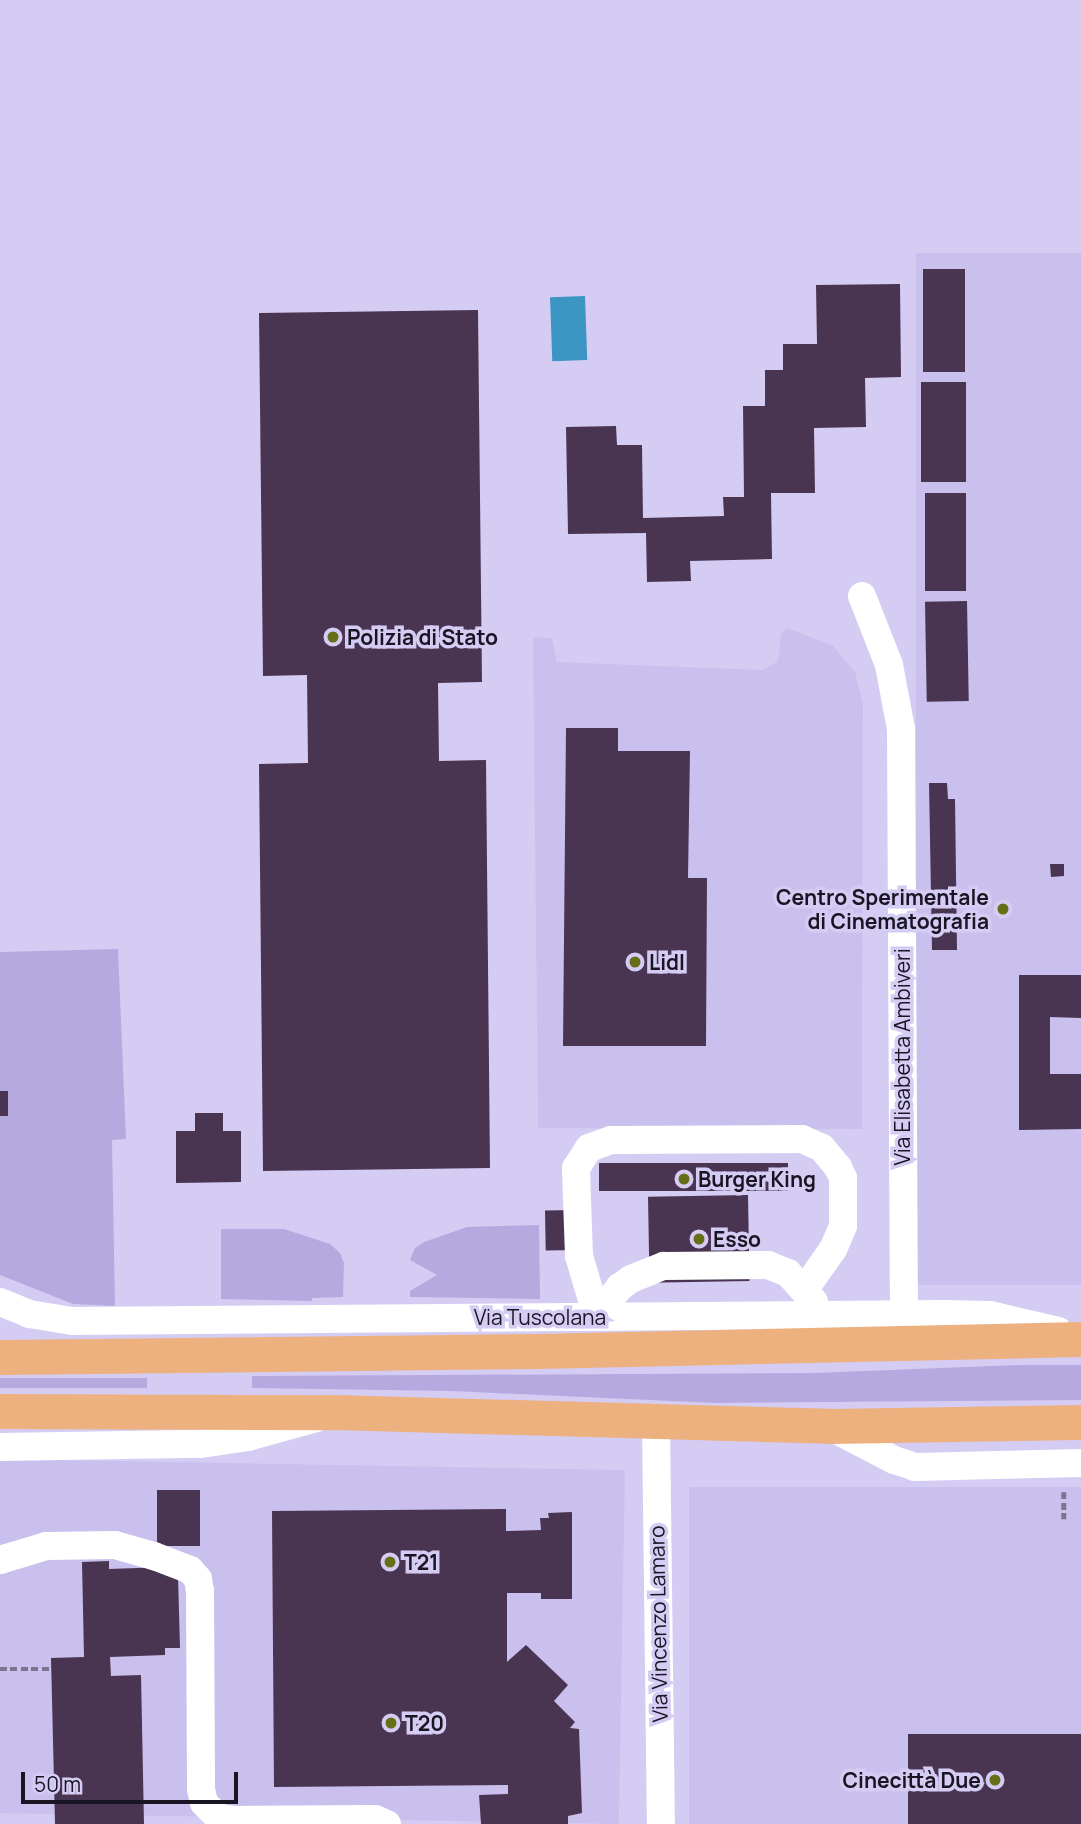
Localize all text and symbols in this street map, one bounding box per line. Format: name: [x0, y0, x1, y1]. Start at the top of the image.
place label: Polizia di Stato: [347, 624, 498, 650]
marker: Polizia di Stato: [325, 629, 341, 645]
place label: Centro Sperimentale di Cinematografia: [776, 884, 989, 934]
marker: Centro Sperimentale di Cinematografia: [995, 901, 1011, 917]
street label: Via Elisabetta Ambiveri: [889, 948, 915, 1166]
place label: Lidl: [649, 949, 685, 975]
marker: Lidl: [627, 954, 643, 970]
place label: Burger King: [698, 1166, 816, 1192]
marker: Burger King: [676, 1171, 692, 1187]
place label: Esso: [713, 1226, 761, 1252]
marker: Esso: [691, 1231, 707, 1247]
street label: Via Tuscolana: [474, 1304, 606, 1330]
street label: Via Vincenzo Lamaro: [644, 1525, 672, 1723]
place label: T21: [404, 1549, 438, 1575]
marker: T21: [382, 1554, 398, 1570]
place label: T20: [405, 1710, 444, 1736]
marker: T20: [383, 1715, 399, 1731]
scale bar: [24, 1758, 242, 1802]
place label: Cinecittà Due: [843, 1767, 981, 1793]
text: 50 m: [34, 1770, 81, 1798]
marker: Cinecittà Due: [987, 1772, 1003, 1788]

